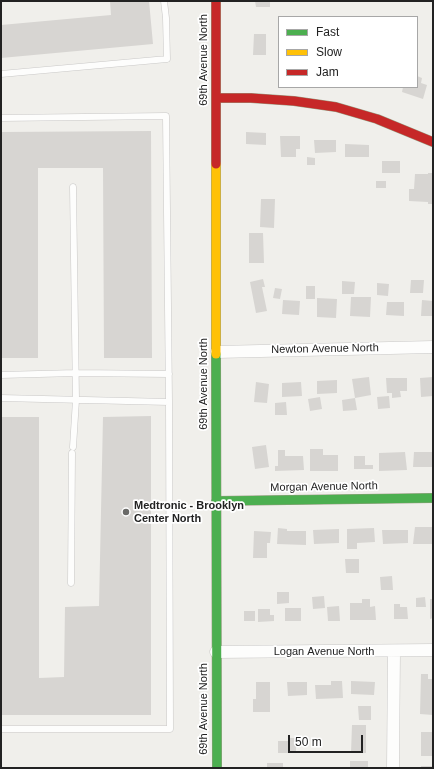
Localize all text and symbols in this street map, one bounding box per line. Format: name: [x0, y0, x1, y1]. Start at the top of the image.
street label: 69th Avenue North: [197, 14, 211, 106]
legend: [278, 16, 418, 88]
text: Fast: [316, 25, 339, 39]
text: Slow: [316, 45, 342, 59]
text: Jam: [316, 65, 339, 79]
street label: 69th Avenue North: [197, 338, 211, 430]
street label: Newton Avenue North: [271, 341, 379, 357]
street label: Morgan Avenue North: [270, 479, 378, 495]
place label: Medtronic - Brooklyn Center North: [134, 499, 244, 525]
marker: Medtronic - Brooklyn Center North: [121, 507, 131, 517]
street label: Logan Avenue North: [274, 645, 374, 659]
street label: 69th Avenue North: [197, 663, 211, 755]
scale bar: [290, 727, 365, 753]
text: 50 m: [295, 735, 322, 749]

